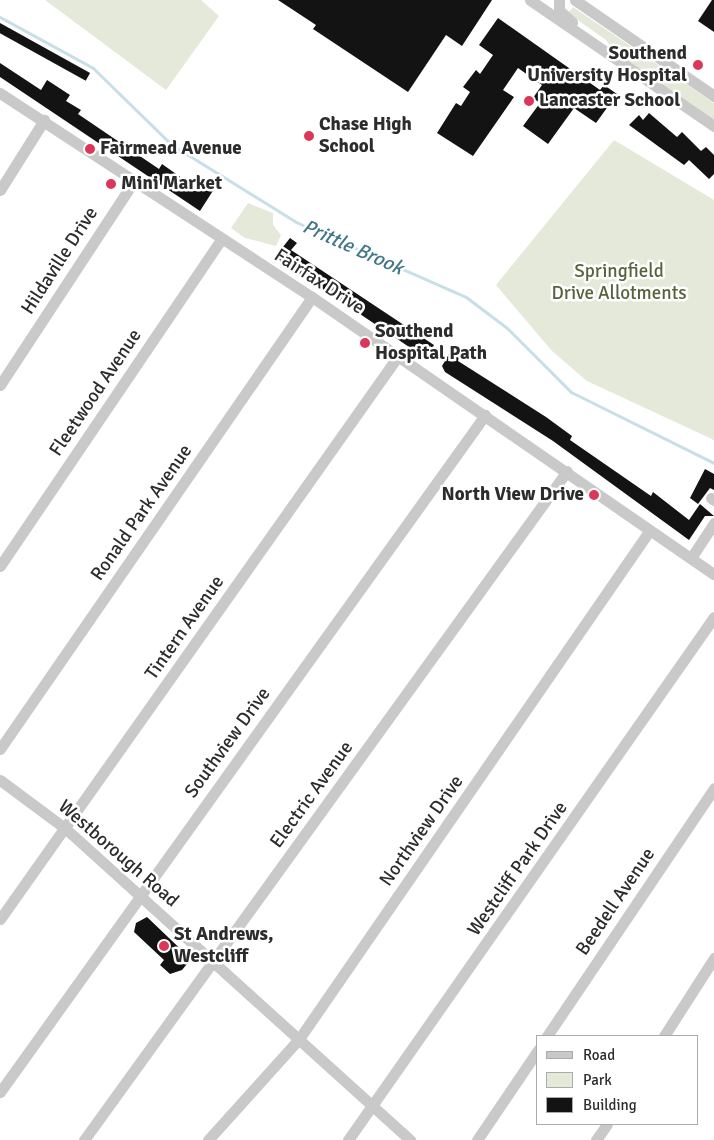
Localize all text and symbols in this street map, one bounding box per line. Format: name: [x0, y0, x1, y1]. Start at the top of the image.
place label: Southend University Hospital: [527, 43, 687, 87]
marker: Southend University Hospital: [691, 58, 705, 72]
place label: Lancaster School: [539, 90, 680, 112]
marker: Lancaster School: [523, 95, 535, 107]
place label: Chase High School: [319, 114, 412, 158]
marker: Chase High School: [303, 130, 315, 142]
place label: Fairmead Avenue: [100, 138, 242, 160]
marker: Fairmead Avenue: [84, 143, 96, 155]
place label: Mini Market: [121, 173, 222, 195]
marker: Mini Market: [105, 178, 117, 190]
street label: Hildaville Drive: [17, 203, 103, 319]
water label: Prittle Brook: [299, 214, 407, 280]
street label: Fairfax Drive: [270, 244, 368, 320]
park label: Springfield Drive Allotments: [551, 261, 687, 305]
place label: Southend Hospital Path: [375, 321, 487, 365]
street label: Fleetwood Avenue: [45, 325, 147, 461]
marker: Southend Hospital Path: [359, 337, 371, 349]
street label: Ronald Park Avenue: [87, 441, 197, 585]
place label: North View Drive: [441, 484, 584, 506]
marker: North View Drive: [588, 489, 600, 501]
street label: Tintern Avenue: [141, 572, 229, 684]
street label: Southview Drive: [180, 683, 276, 803]
street label: Electric Avenue: [266, 737, 358, 853]
street label: Northview Drive: [375, 771, 469, 891]
street label: Westborough Road: [53, 796, 183, 912]
street label: Westcliff Park Drive: [463, 797, 573, 941]
street label: Beedell Avenue: [572, 844, 660, 960]
place label: St Andrews, Westcliff: [174, 924, 274, 968]
marker: St Andrews, Westcliff: [158, 940, 170, 952]
legend: [536, 1035, 699, 1125]
text: Road: [583, 1046, 615, 1064]
text: Park: [583, 1071, 612, 1089]
text: Building: [583, 1096, 637, 1114]

